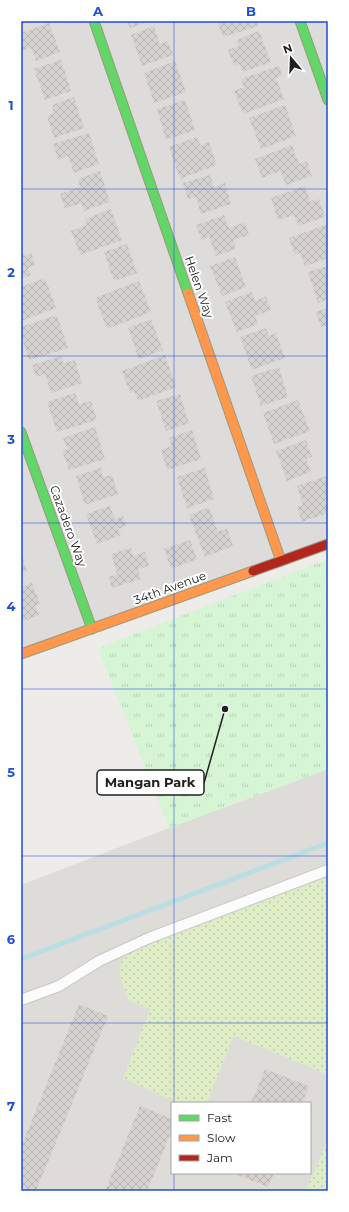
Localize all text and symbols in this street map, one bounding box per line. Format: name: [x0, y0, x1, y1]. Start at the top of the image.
text: A: [92, 3, 104, 19]
text: B: [246, 3, 256, 19]
north arrow: [271, 38, 311, 78]
text: N: [281, 40, 294, 57]
text: 1: [8, 97, 14, 113]
street label: Helen Way: [182, 254, 217, 320]
text: 2: [7, 264, 15, 280]
text: 3: [6, 431, 15, 447]
street label: Cazadero Way: [47, 483, 90, 569]
street label: 34th Avenue: [131, 567, 208, 608]
text: 4: [7, 598, 16, 614]
text: 5: [7, 764, 15, 780]
callout: Mangan Park: [97, 770, 204, 795]
text: Mangan Park: [105, 774, 196, 790]
text: 6: [7, 931, 16, 947]
text: 7: [7, 1098, 15, 1114]
legend: [171, 1102, 311, 1174]
text: Fast: [207, 1110, 232, 1125]
text: Slow: [207, 1130, 236, 1145]
text: Jam: [206, 1150, 233, 1165]

